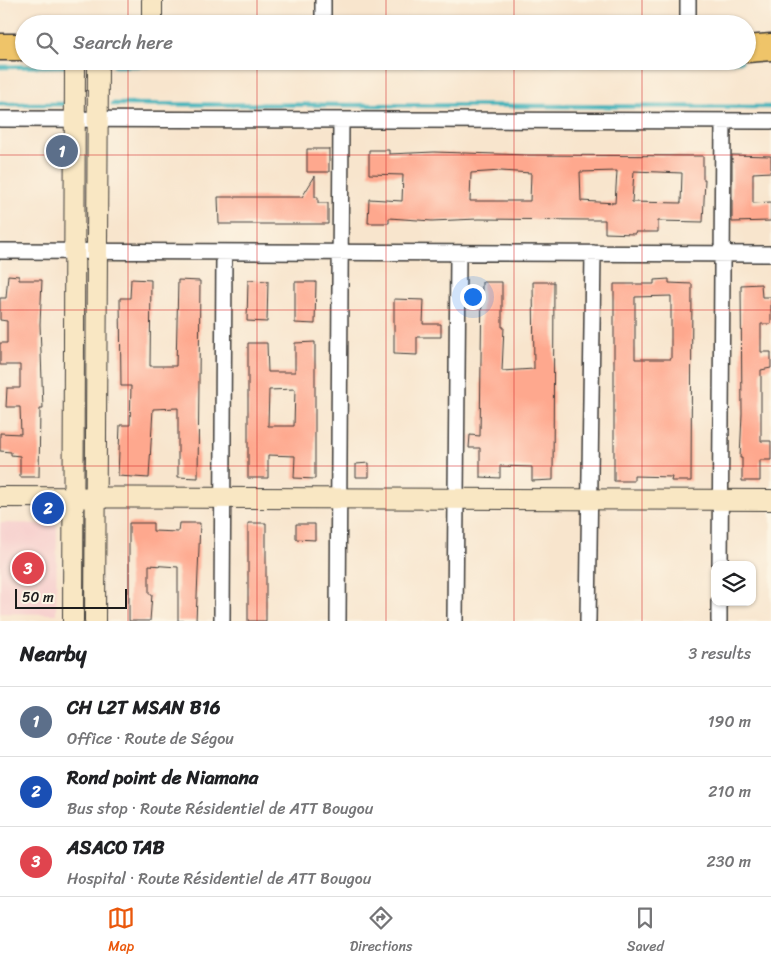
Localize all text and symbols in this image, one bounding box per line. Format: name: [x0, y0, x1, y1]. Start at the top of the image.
search box: [15, 15, 756, 70]
text: Search here: [73, 26, 173, 59]
icon: search: [33, 29, 61, 57]
pin: 1: [46, 132, 78, 170]
your location: [460, 284, 486, 310]
pin: 2: [32, 489, 64, 527]
pin: 3: [12, 549, 44, 587]
map controls: [711, 561, 756, 606]
button: layers: [711, 561, 756, 606]
text: 50 m: [22, 585, 54, 610]
scale bar: [15, 586, 128, 609]
text: Nearby: [20, 635, 86, 673]
text: 3 results: [688, 639, 751, 668]
text: CH L2T MSAN B16: [67, 691, 221, 724]
text: 1: [33, 707, 39, 736]
text: 190 m: [708, 707, 751, 736]
text: Office · Route de Ségou: [67, 724, 234, 753]
text: Rond point de Niamana: [67, 761, 258, 794]
text: 2: [31, 777, 41, 806]
text: 210 m: [708, 777, 751, 806]
text: Bus stop · Route Résidentiel de ATT Bougou: [67, 794, 373, 823]
text: ASACO TAB: [67, 831, 164, 864]
text: 3: [32, 847, 40, 876]
text: 230 m: [706, 847, 751, 876]
text: Hospital · Route Résidentiel de ATT Bougou: [67, 864, 371, 893]
tab: Map: [107, 904, 135, 959]
tab: Directions: [350, 904, 412, 959]
tab: Saved: [627, 904, 664, 959]

